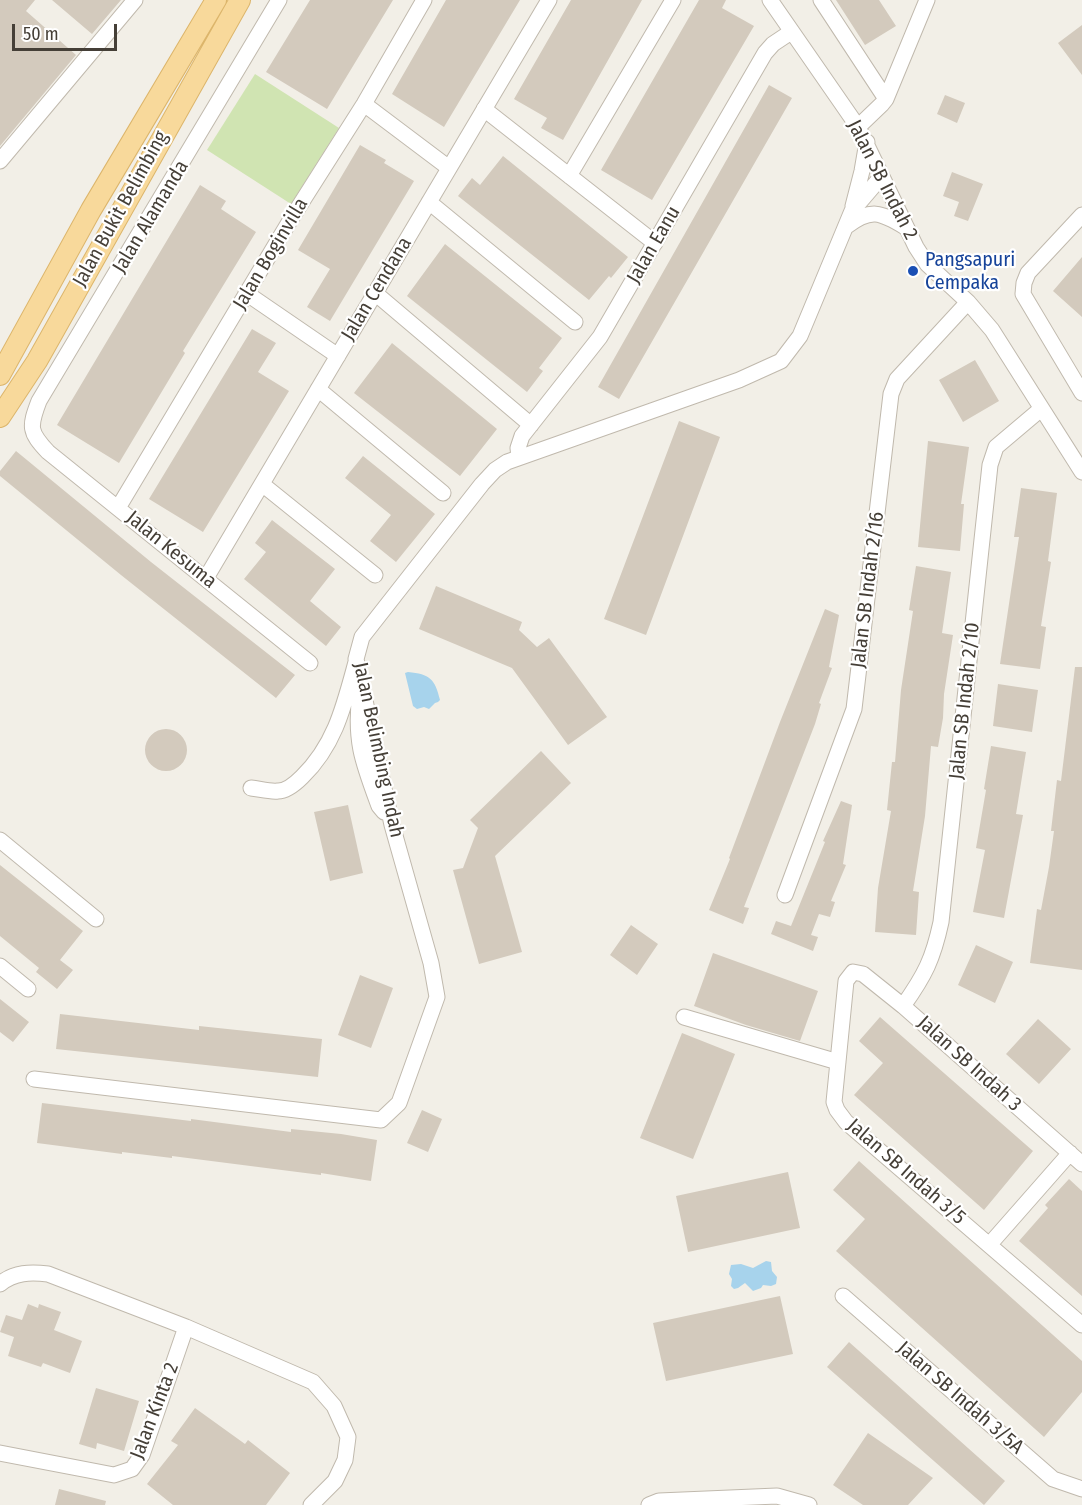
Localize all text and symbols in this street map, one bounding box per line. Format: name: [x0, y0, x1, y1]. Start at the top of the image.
scale bar: [15, 12, 120, 50]
text: 50 m: [23, 23, 59, 45]
street label: Jalan SB Indah 2: [842, 116, 922, 244]
street label: Jalan Bukit Belimbing: [68, 127, 174, 291]
street label: Jalan Alamanda: [108, 156, 194, 278]
street label: Jalan Boginvilla: [228, 194, 314, 314]
street label: Jalan Eanu: [622, 202, 686, 288]
street label: Jalan Cendana: [337, 233, 417, 345]
place label: Pangsapuri Cempaka: [925, 248, 1015, 295]
marker: Pangsapuri Cempaka: [906, 264, 920, 278]
street label: Jalan Kesuma: [121, 506, 221, 594]
street label: Jalan SB Indah 2/16: [847, 511, 889, 669]
street label: Jalan SB Indah 2/10: [945, 621, 985, 781]
street label: Jalan Belimbing Indah: [348, 660, 408, 840]
street label: Jalan SB Indah 3: [912, 1011, 1026, 1117]
street label: Jalan SB Indah 3/5: [842, 1114, 970, 1230]
street label: Jalan SB Indah 3/5A: [892, 1337, 1028, 1459]
street label: Jalan Kinta 2: [126, 1359, 184, 1463]

